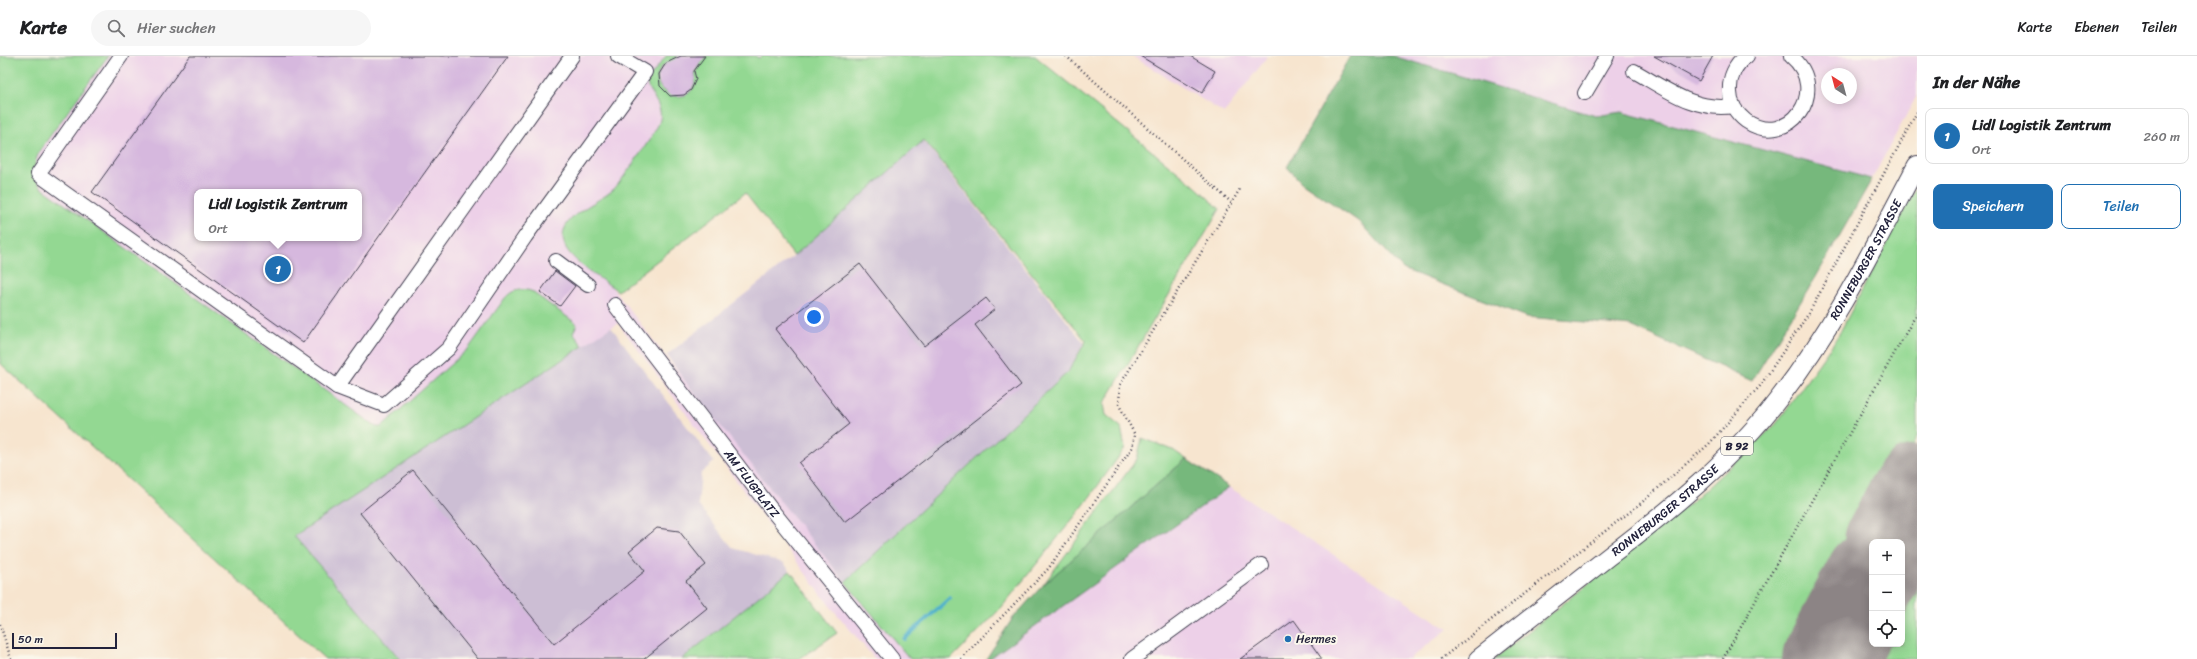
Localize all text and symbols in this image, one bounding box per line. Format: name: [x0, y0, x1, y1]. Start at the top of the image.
search box: [91, 10, 371, 46]
text: Karte: [20, 11, 67, 44]
text: Hier suchen: [137, 15, 216, 41]
text: Karte: [2018, 15, 2052, 40]
text: Ebenen: [2074, 15, 2119, 40]
text: Teilen: [2141, 15, 2177, 40]
icon: search: [105, 17, 127, 39]
text: In der Nähe: [1933, 67, 2020, 97]
north arrow: [1821, 68, 1857, 104]
text: Lidl Logistik Zentrum: [1972, 112, 2111, 138]
text: 1: [1944, 125, 1950, 148]
text: 260 m: [2144, 125, 2180, 148]
text: Ort: [1972, 138, 1991, 161]
button: Speichern: [1933, 184, 2053, 229]
button: Teilen: [2061, 184, 2181, 229]
popup: [194, 189, 362, 241]
text: Lidl Logistik Zentrum: [208, 191, 348, 217]
street label: RONNEBURGER STRASSE: [1824, 194, 1909, 324]
text: Ort: [208, 217, 228, 240]
pin: 1: [265, 254, 291, 284]
your location: [804, 307, 824, 327]
road number: B 92: [1721, 437, 1753, 455]
street label: AM FLUGPLATZ: [717, 444, 785, 523]
street label: RONNEBURGER STRASSE: [1606, 458, 1725, 562]
map controls: [1869, 539, 1905, 647]
button: +: [1869, 539, 1905, 575]
button: −: [1869, 575, 1905, 611]
button: locate: [1869, 611, 1905, 647]
place label: Hermes: [1296, 628, 1336, 650]
text: 50 m: [18, 630, 43, 649]
scale bar: [12, 631, 117, 650]
marker: Hermes: [1283, 634, 1293, 644]

